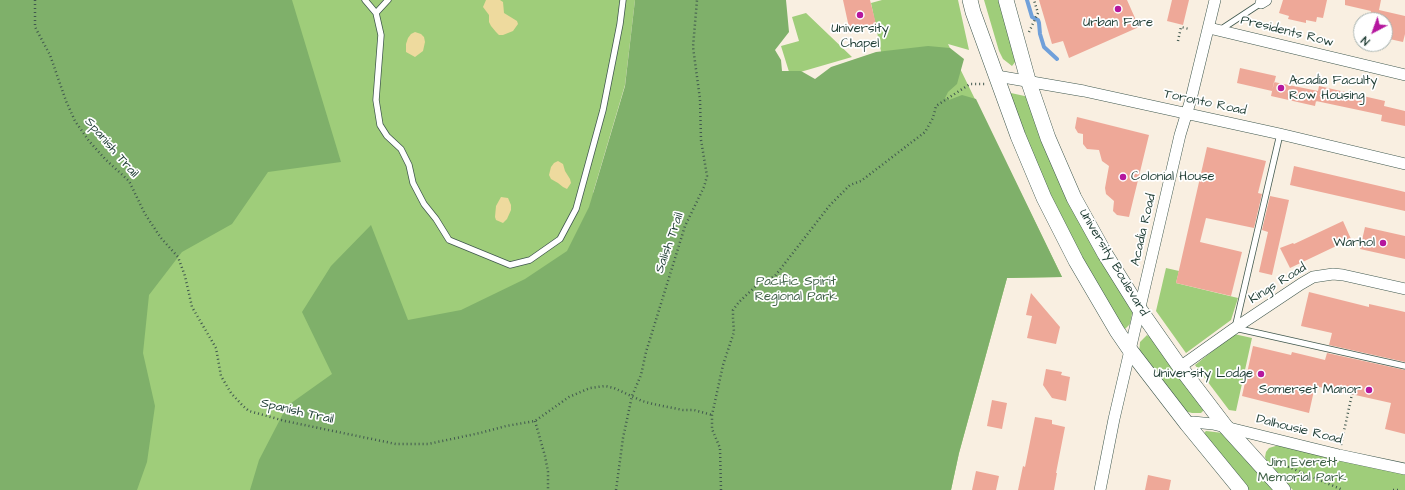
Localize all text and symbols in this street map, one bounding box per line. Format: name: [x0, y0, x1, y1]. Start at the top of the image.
marker: Urban Fare: [1113, 4, 1123, 14]
marker: University Chapel: [855, 10, 865, 20]
north arrow: [1353, 12, 1393, 52]
street label: Presidents Row: [1239, 13, 1335, 51]
place label: Urban Fare: [1083, 15, 1153, 31]
place label: University Chapel: [831, 21, 889, 52]
text: N: [1358, 33, 1373, 49]
place label: Acadia Faculty Row Housing: [1289, 73, 1377, 104]
marker: Acadia Faculty Row Housing: [1276, 83, 1286, 93]
street label: Toronto Road: [1162, 87, 1248, 119]
street label: Spanish Trail: [81, 115, 141, 181]
place label: Colonial House: [1131, 169, 1215, 185]
marker: Colonial House: [1118, 172, 1128, 182]
street label: Acadia Road: [1128, 192, 1160, 268]
street label: University Boulevard: [1075, 207, 1151, 319]
street label: Salish Trail: [652, 211, 688, 275]
place label: Warhol: [1333, 235, 1375, 251]
marker: Warhol: [1378, 238, 1388, 248]
street label: Kings Road: [1246, 260, 1310, 308]
park label: Pacific Spirit Regional Park: [755, 274, 837, 305]
place label: University Lodge: [1153, 366, 1253, 382]
marker: University Lodge: [1256, 369, 1266, 379]
place label: Somerset Manor: [1259, 382, 1361, 398]
marker: Somerset Manor: [1364, 385, 1374, 395]
street label: Spanish Trail: [259, 396, 335, 428]
street label: Dalhousie Road: [1254, 412, 1344, 448]
park label: Jim Everett Memorial Park: [1258, 455, 1346, 486]

